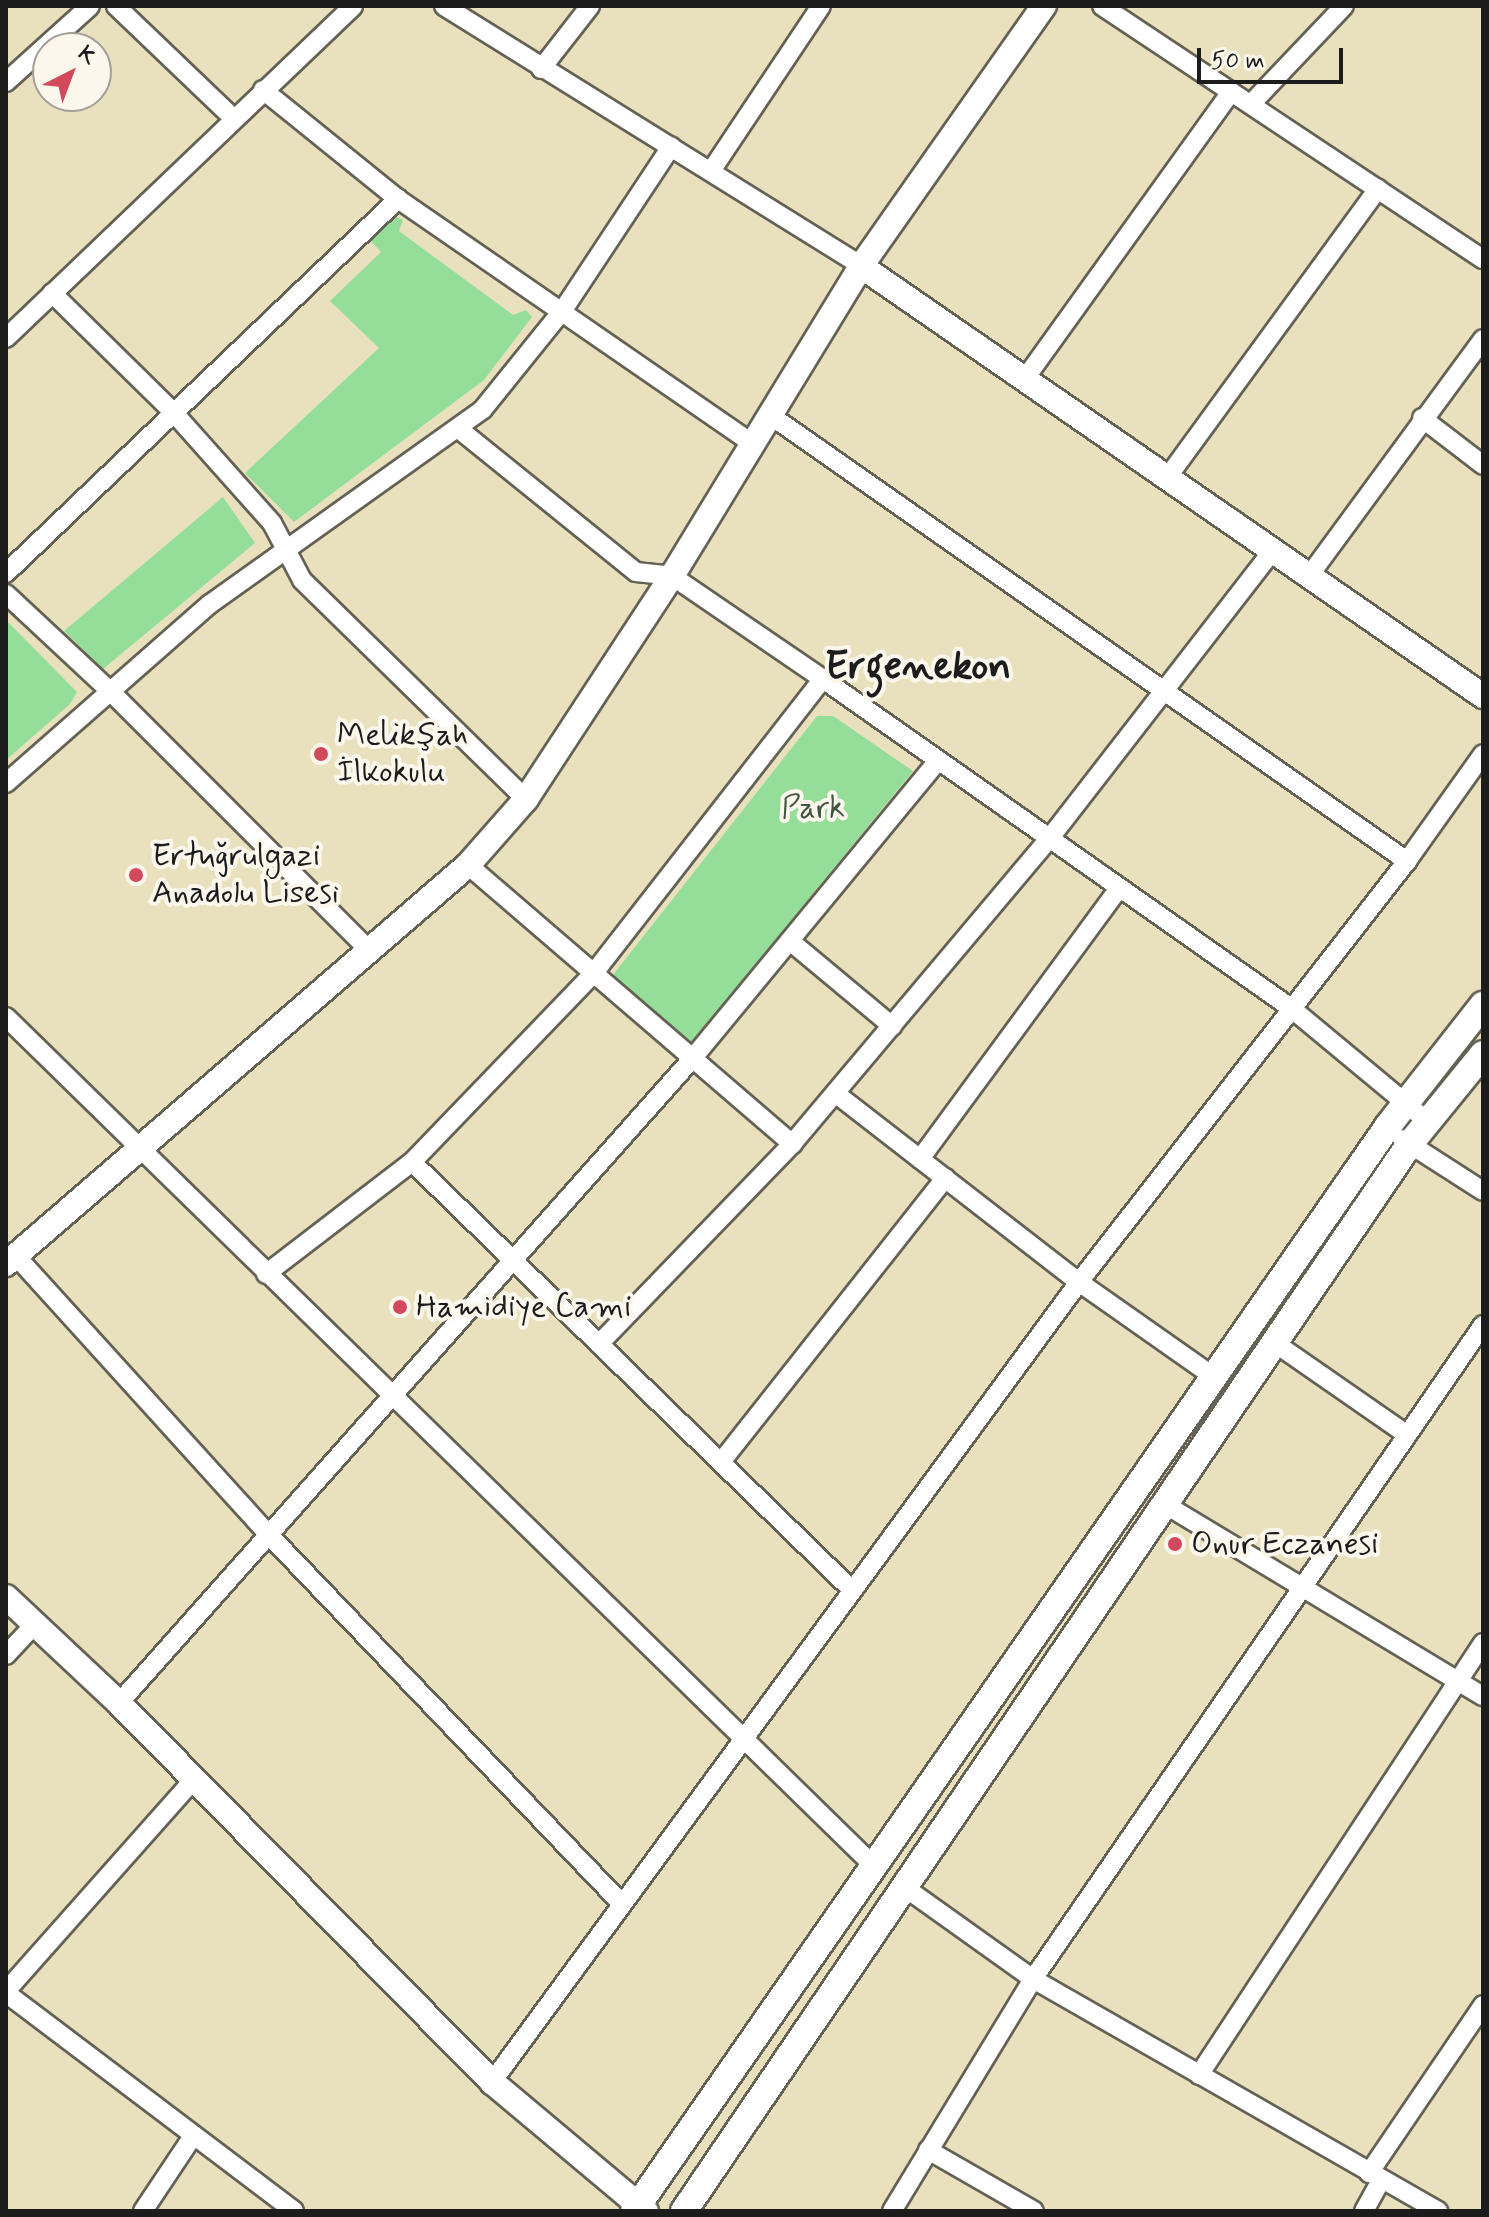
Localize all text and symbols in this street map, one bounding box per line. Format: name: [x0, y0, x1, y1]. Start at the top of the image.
north arrow: [32, 32, 112, 112]
scale bar: [1201, 32, 1347, 82]
text: K: [72, 40, 102, 71]
text: 50 m: [1211, 46, 1265, 77]
district label: Ergenekon: [825, 643, 1011, 691]
place label: Melikşah İlkokulu: [337, 717, 468, 792]
marker: Melikşah İlkokulu: [312, 745, 330, 763]
park label: Park: [781, 789, 845, 827]
place label: Ertuğrulgazi Anadolu Lisesi: [152, 838, 338, 913]
marker: Ertuğrulgazi Anadolu Lisesi: [127, 866, 145, 884]
place label: Hamidiye Cami: [416, 1288, 632, 1326]
marker: Hamidiye Cami: [391, 1298, 409, 1316]
place label: Onur Eczanesi: [1191, 1525, 1390, 1563]
marker: Onur Eczanesi: [1166, 1535, 1184, 1553]

